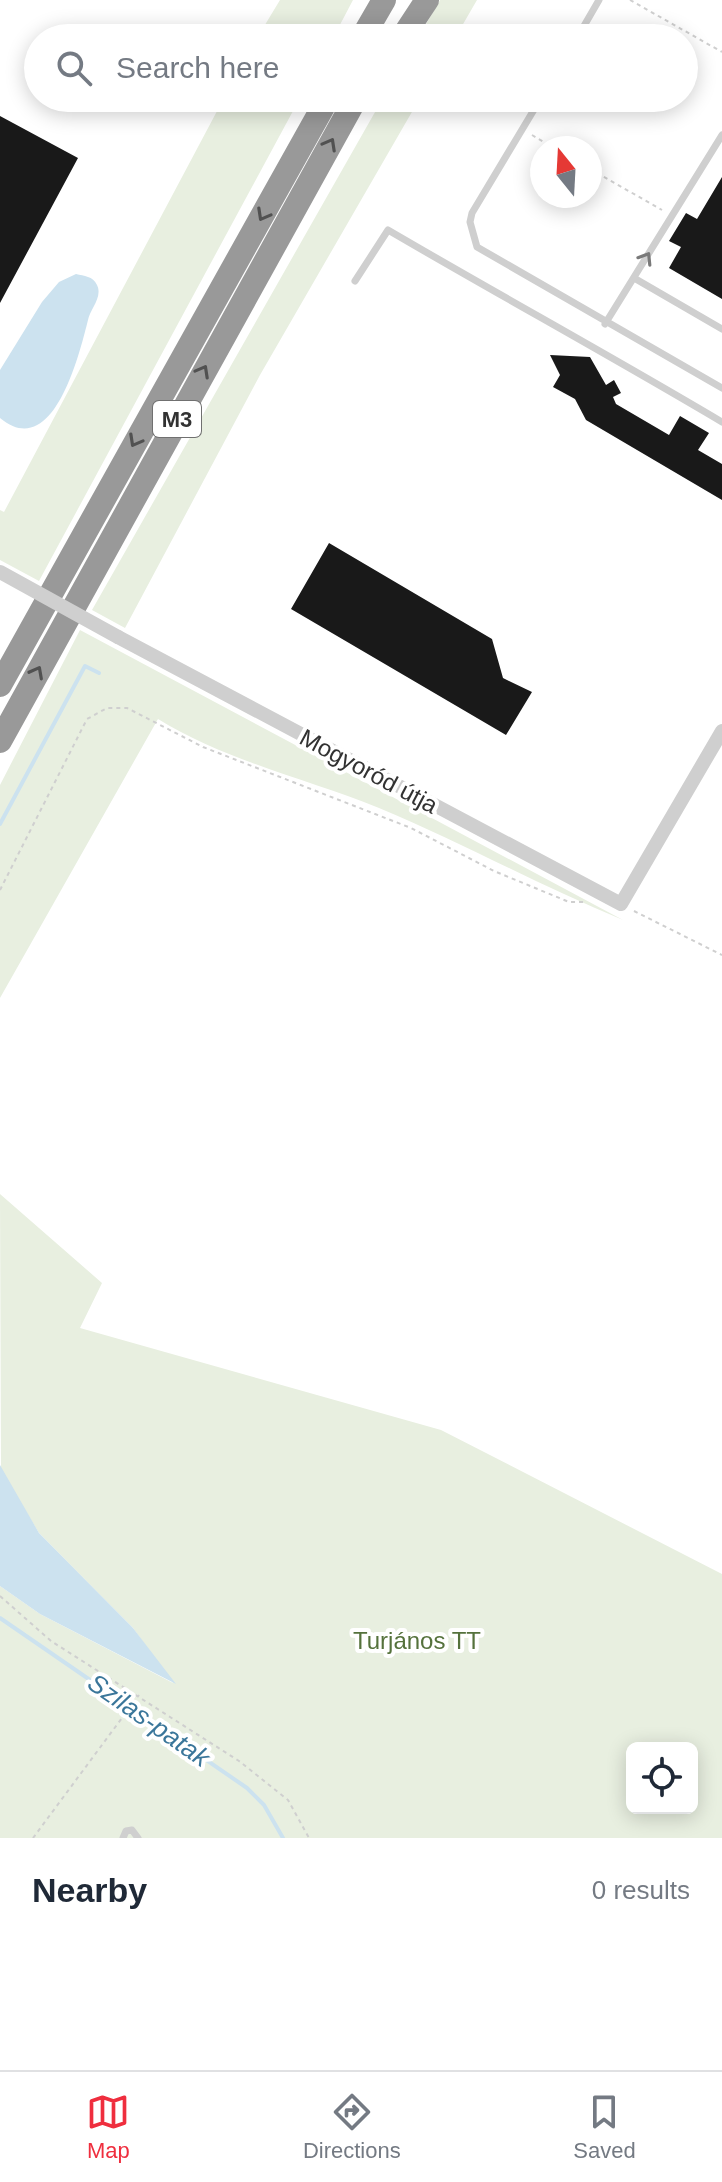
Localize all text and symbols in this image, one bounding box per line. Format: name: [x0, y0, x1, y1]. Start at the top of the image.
search box: [24, 24, 698, 112]
icon: search: [52, 46, 96, 90]
text: Search here: [116, 51, 279, 84]
north arrow: [530, 136, 602, 208]
one-way arrow: [320, 138, 336, 153]
one-way arrow: [257, 207, 272, 221]
one-way arrow: [637, 252, 652, 267]
one-way arrow: [193, 365, 209, 380]
road number: M3: [153, 401, 201, 437]
one-way arrow: [129, 433, 145, 447]
one-way arrow: [27, 666, 43, 681]
street label: Mogyoród útja: [296, 723, 443, 819]
park label: Turjános TT: [353, 1627, 481, 1654]
water label: Szilas-patak: [82, 1667, 217, 1774]
map controls: [626, 1742, 698, 1814]
button: locate: [626, 1742, 698, 1814]
text: Nearby: [32, 1871, 147, 1909]
text: 0 results: [592, 1875, 690, 1905]
tab: Map: [86, 2090, 130, 2164]
tab: Directions: [303, 2090, 401, 2164]
tab: Saved: [573, 2090, 636, 2164]

